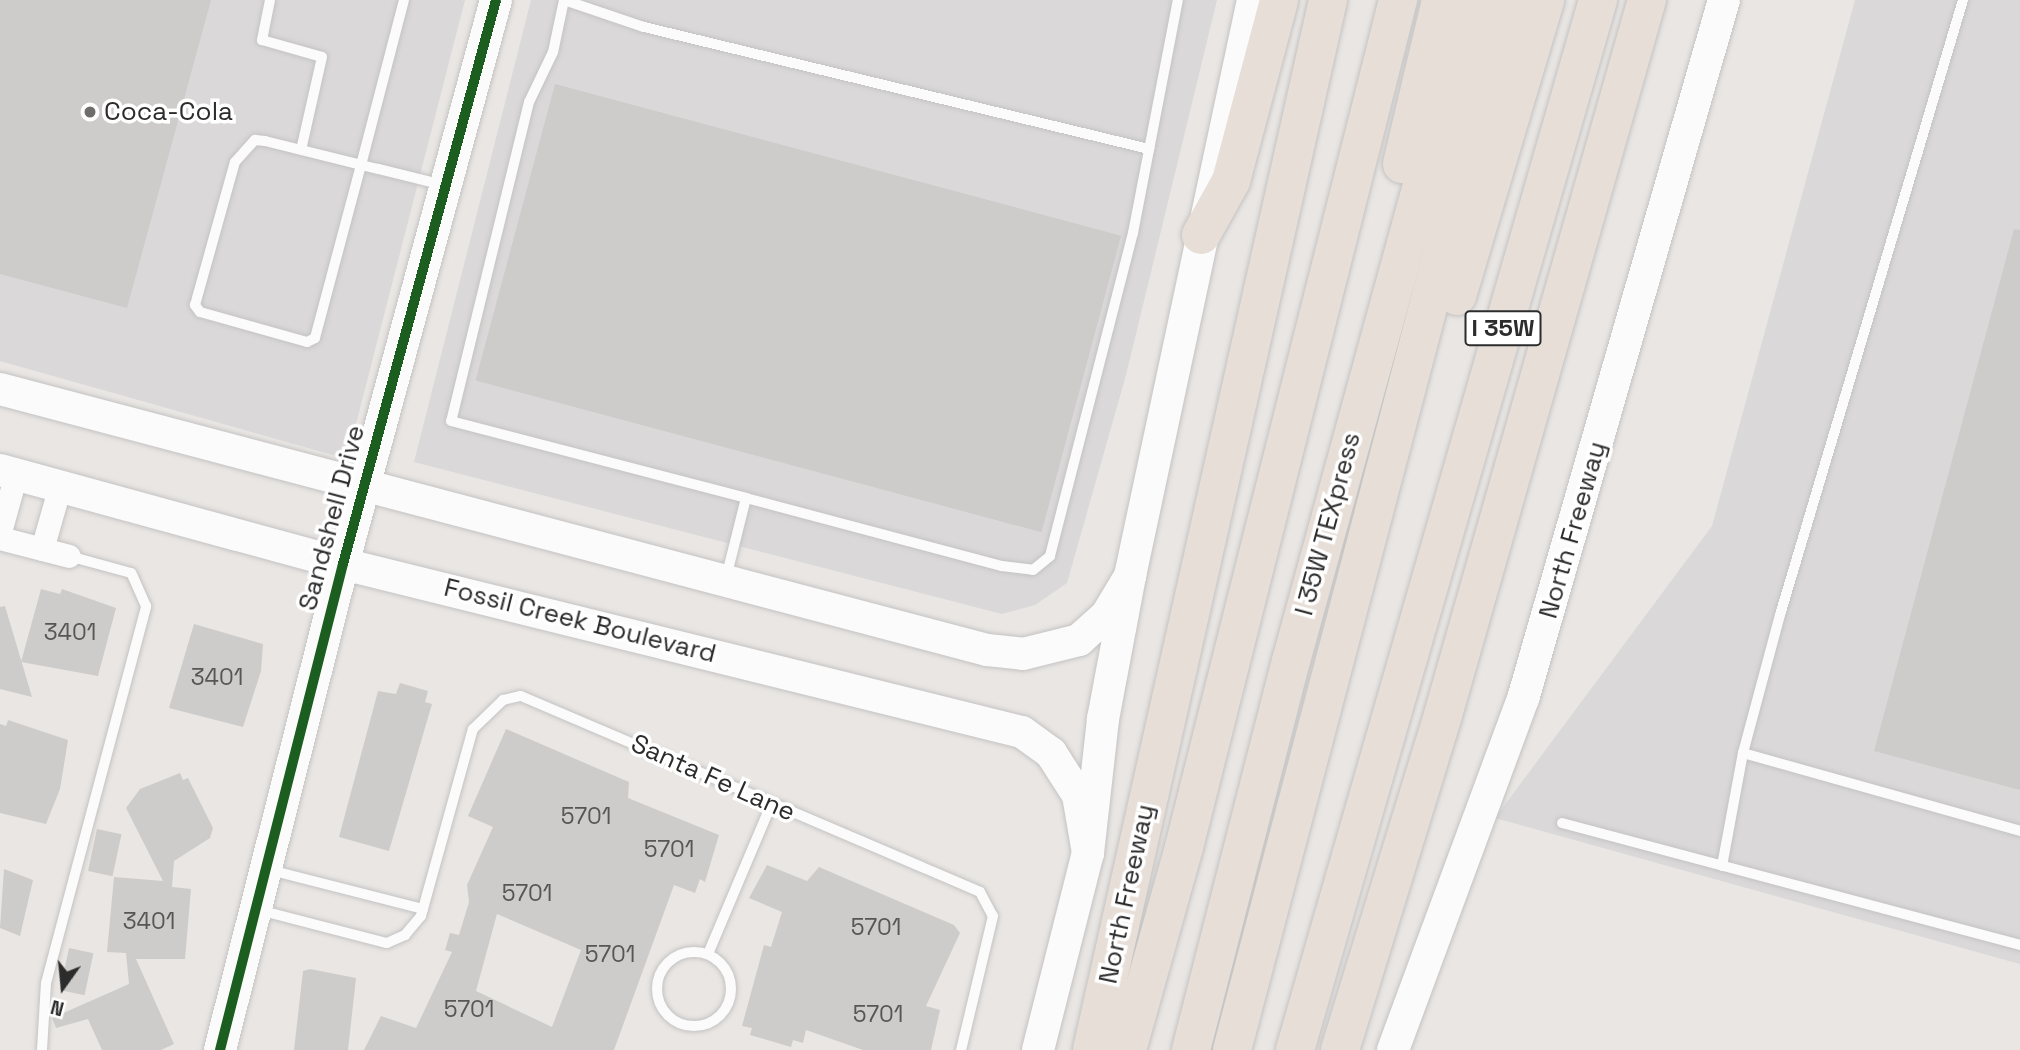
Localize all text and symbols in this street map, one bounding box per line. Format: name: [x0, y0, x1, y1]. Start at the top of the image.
place label: Coca-Cola: [104, 96, 233, 128]
marker: Coca-Cola: [82, 104, 98, 120]
road number: I 35W: [1464, 307, 1542, 348]
street label: Sandshell Drive: [292, 422, 372, 614]
street label: I 35W TEXpress: [1288, 429, 1368, 619]
street label: North Freeway: [1533, 438, 1613, 622]
street label: Fossil Creek Boulevard: [441, 572, 719, 670]
house number: 3401: [44, 618, 96, 646]
house number: 3401: [191, 663, 243, 691]
street label: Santa Fe Lane: [626, 728, 800, 828]
street label: North Freeway: [1093, 801, 1161, 987]
house number: 5701: [561, 802, 611, 830]
house number: 5701: [644, 835, 694, 863]
house number: 5701: [502, 879, 552, 907]
house number: 3401: [123, 907, 175, 935]
house number: 5701: [851, 913, 901, 941]
house number: 5701: [585, 940, 635, 968]
north arrow: [28, 952, 98, 1022]
text: N: [48, 994, 67, 1021]
house number: 5701: [444, 995, 494, 1023]
house number: 5701: [853, 1000, 903, 1028]

